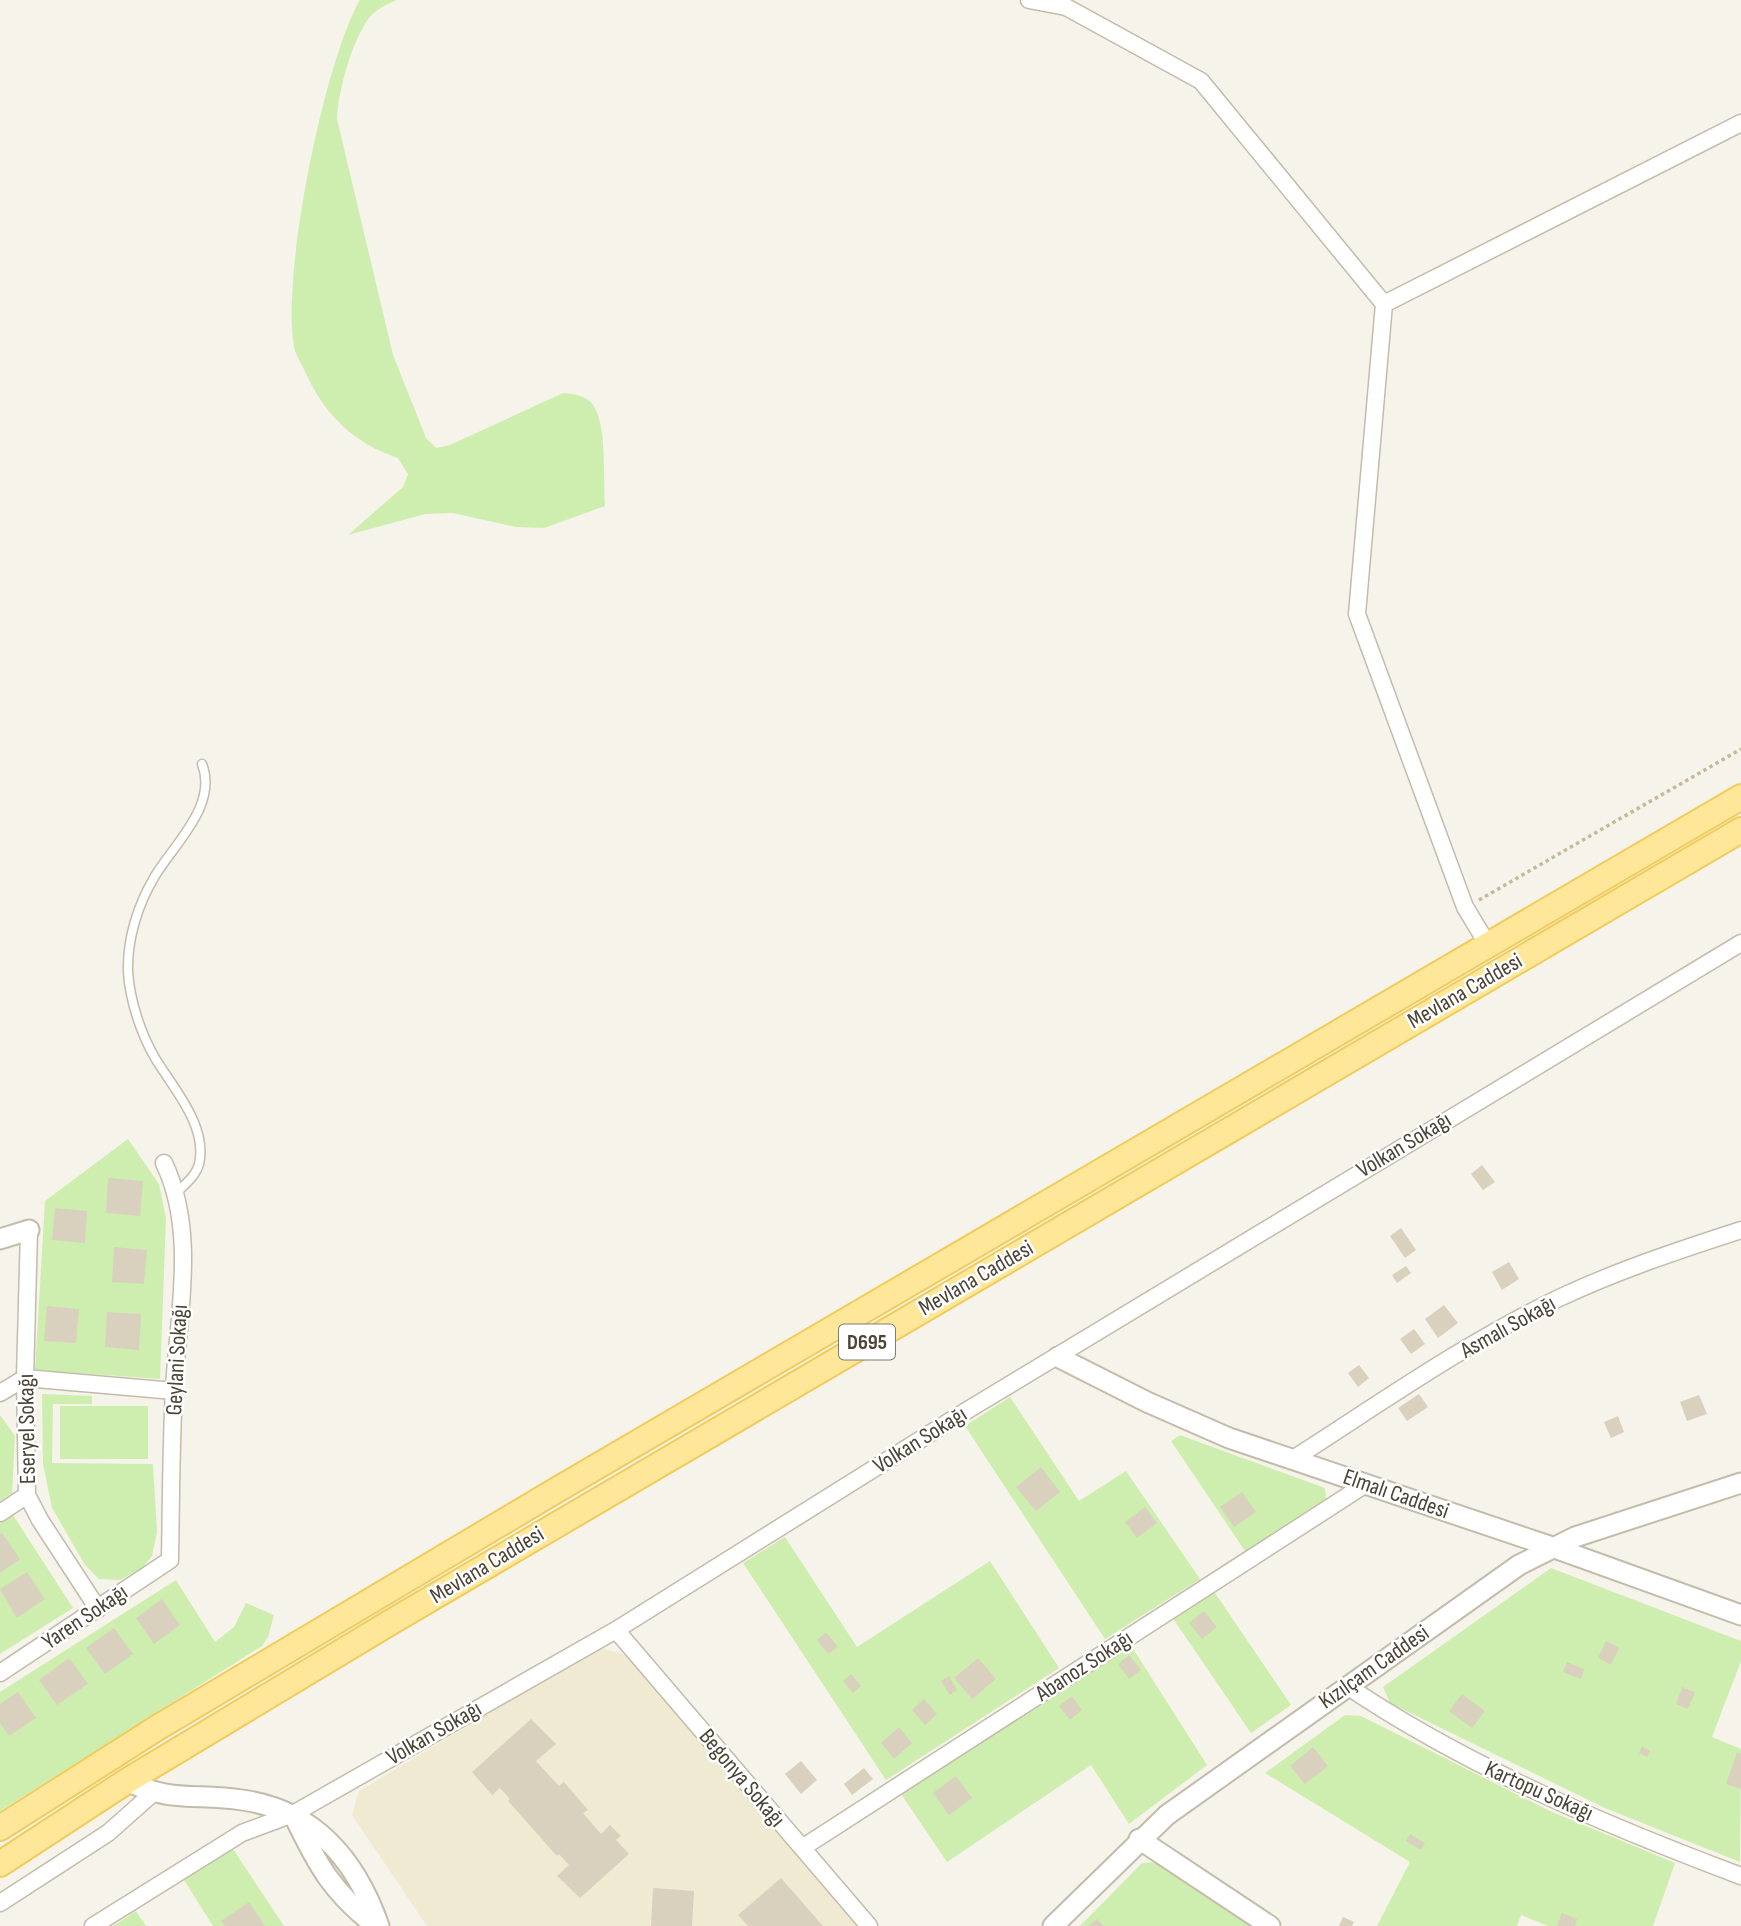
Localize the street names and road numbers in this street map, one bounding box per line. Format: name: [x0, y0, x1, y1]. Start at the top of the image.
street label: Mevlana Caddesi: [1403, 947, 1527, 1035]
street label: Volkan Sokağı: [1352, 1106, 1456, 1184]
street label: Mevlana Caddesi: [914, 1234, 1038, 1322]
street label: Asmalı Sokağı: [1455, 1289, 1560, 1365]
street label: Geylani Sokağı: [160, 1304, 194, 1416]
road number: D695: [839, 1324, 895, 1360]
street label: Eseryel Sokağı: [12, 1374, 42, 1484]
street label: Volkan Sokağı: [868, 1400, 972, 1480]
street label: Elmalı Caddesi: [1339, 1463, 1453, 1525]
street label: Mevlana Caddesi: [425, 1520, 549, 1610]
street label: Yaren Sokağı: [37, 1578, 133, 1656]
street label: Kızılçam Caddesi: [1313, 1619, 1435, 1715]
street label: Abanoz Sokağı: [1029, 1624, 1138, 1708]
street label: Volkan Sokağı: [381, 1695, 487, 1771]
street label: Begonya Sokağı: [693, 1723, 791, 1833]
street label: Kartopu Sokağı: [1480, 1755, 1598, 1827]

